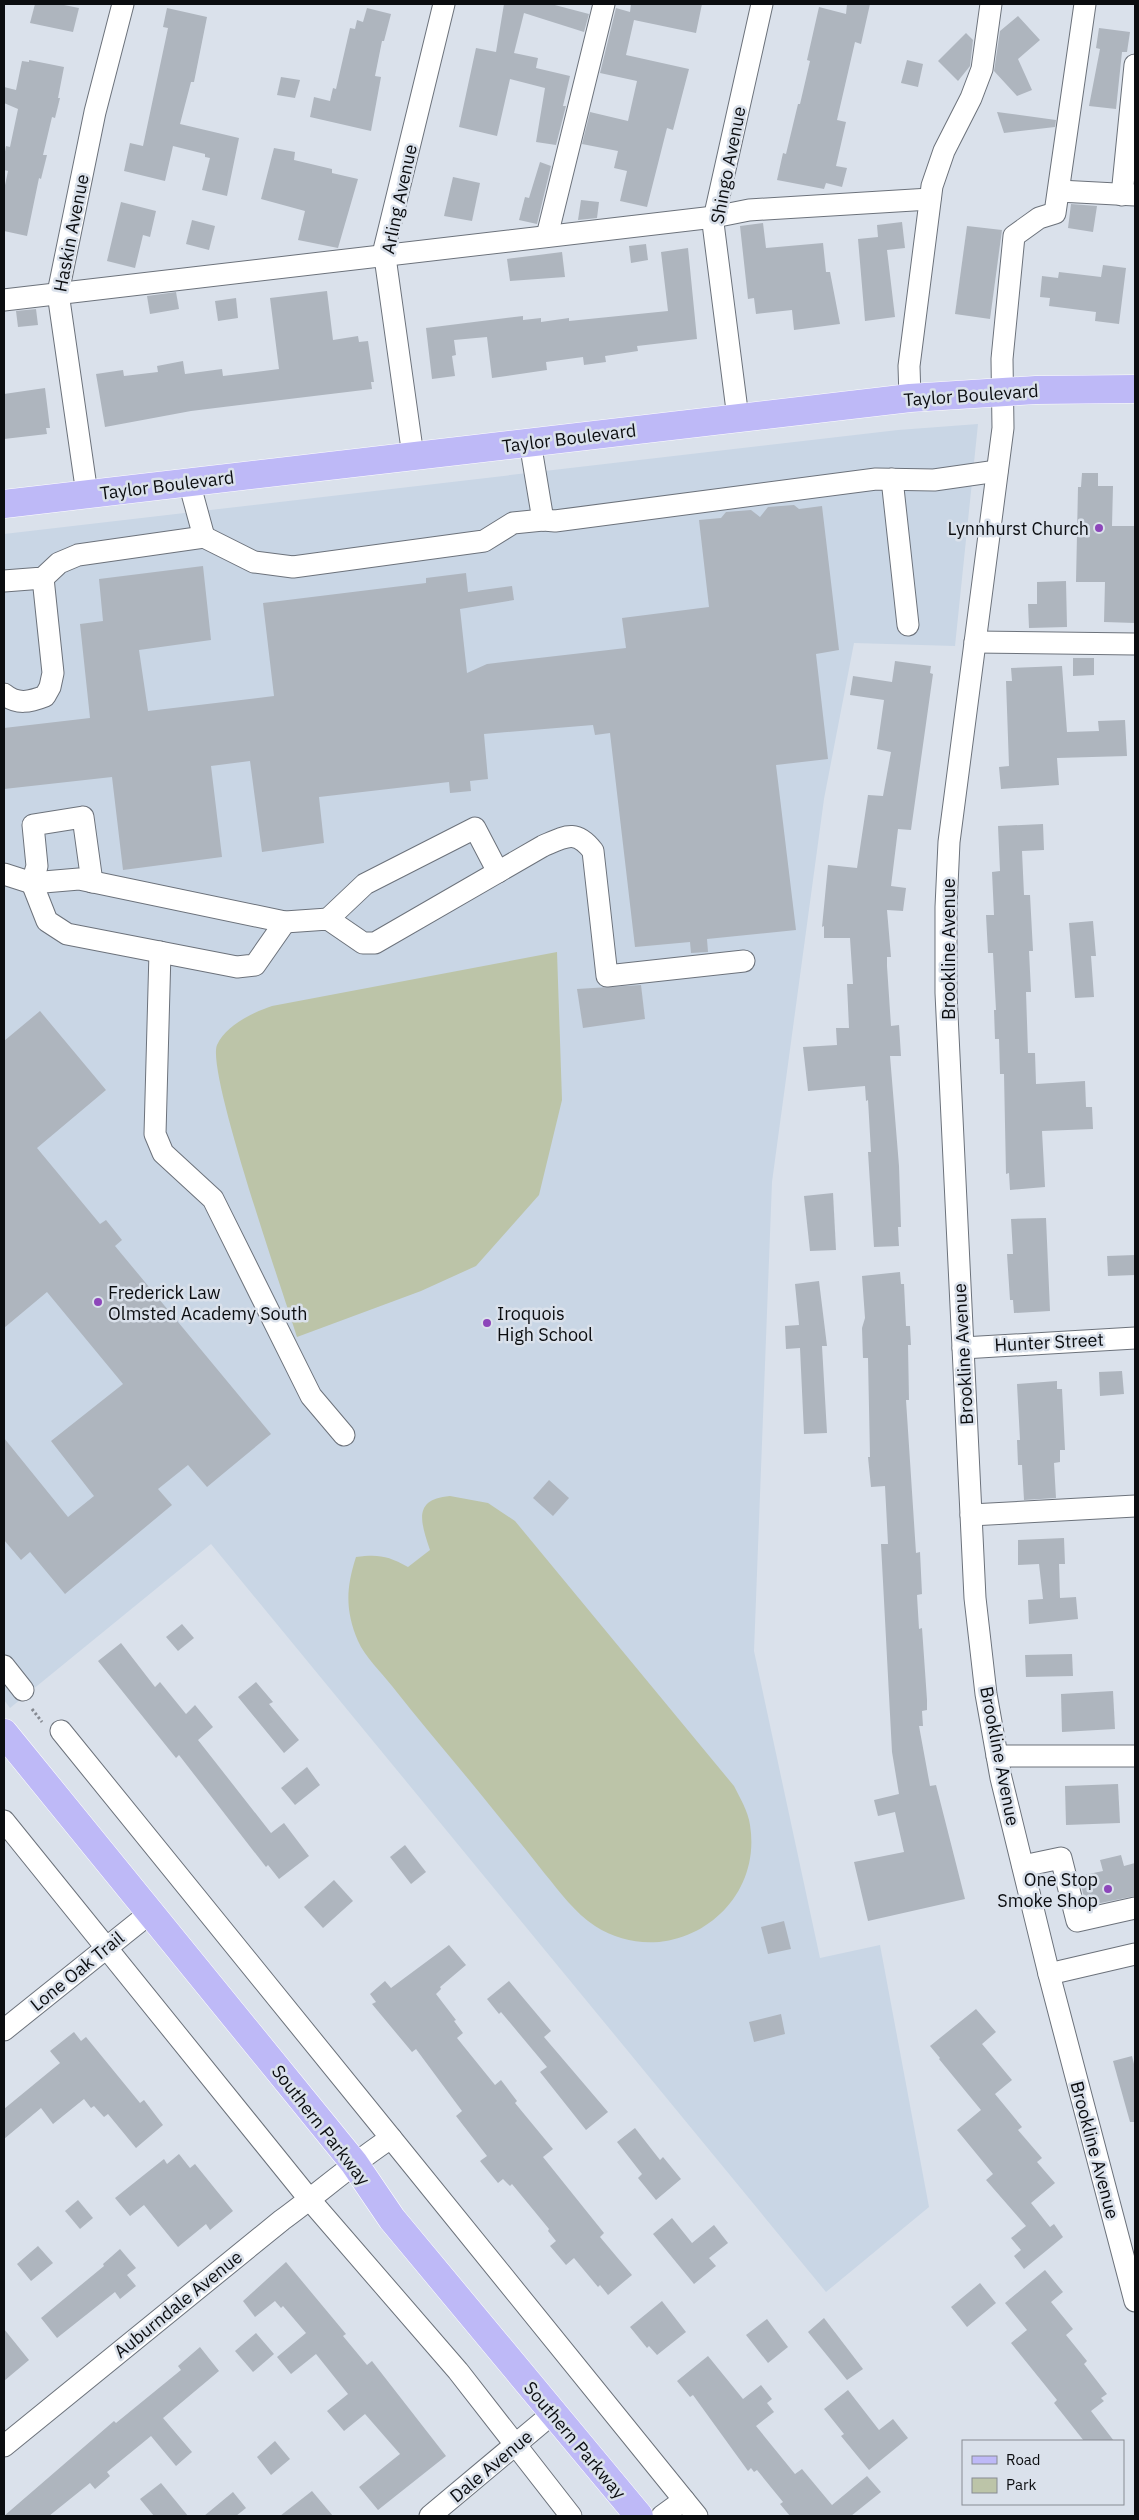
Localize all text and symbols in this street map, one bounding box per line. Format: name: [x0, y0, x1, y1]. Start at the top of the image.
street label: Shingo Avenue: [705, 104, 751, 226]
street label: Arling Avenue: [376, 142, 422, 256]
street label: Haskin Avenue: [48, 172, 94, 294]
street label: Taylor Boulevard: [903, 379, 1039, 411]
street label: Taylor Boulevard: [500, 418, 638, 458]
street label: Taylor Boulevard: [98, 465, 236, 505]
place label: Lynnhurst Church: [948, 517, 1089, 540]
marker: Lynnhurst Church: [1093, 522, 1105, 534]
street label: Brookline Avenue: [937, 878, 960, 1020]
place label: Frederick Law Olmsted Academy South: [108, 1281, 307, 1325]
street label: Brookline Avenue: [948, 1283, 978, 1425]
marker: Frederick Law Olmsted Academy South: [92, 1296, 104, 1308]
place label: Iroquois High School: [497, 1302, 593, 1346]
marker: Iroquois High School: [481, 1317, 493, 1329]
street label: Hunter Street: [994, 1328, 1104, 1356]
street label: Brookline Avenue: [975, 1684, 1025, 1828]
place label: One Stop Smoke Shop: [997, 1868, 1098, 1912]
marker: One Stop Smoke Shop: [1102, 1883, 1114, 1895]
street label: Lone Oak Trail: [25, 1926, 129, 2016]
street label: Southern Parkway: [267, 2060, 375, 2190]
street label: Brookline Avenue: [1066, 2079, 1124, 2222]
street label: Auburndale Avenue: [109, 2245, 247, 2363]
street label: Southern Parkway: [519, 2376, 631, 2504]
street label: Dale Avenue: [445, 2425, 537, 2507]
legend: [962, 2440, 1124, 2505]
text: Road: [1006, 2450, 1041, 2469]
text: Park: [1006, 2475, 1036, 2494]

